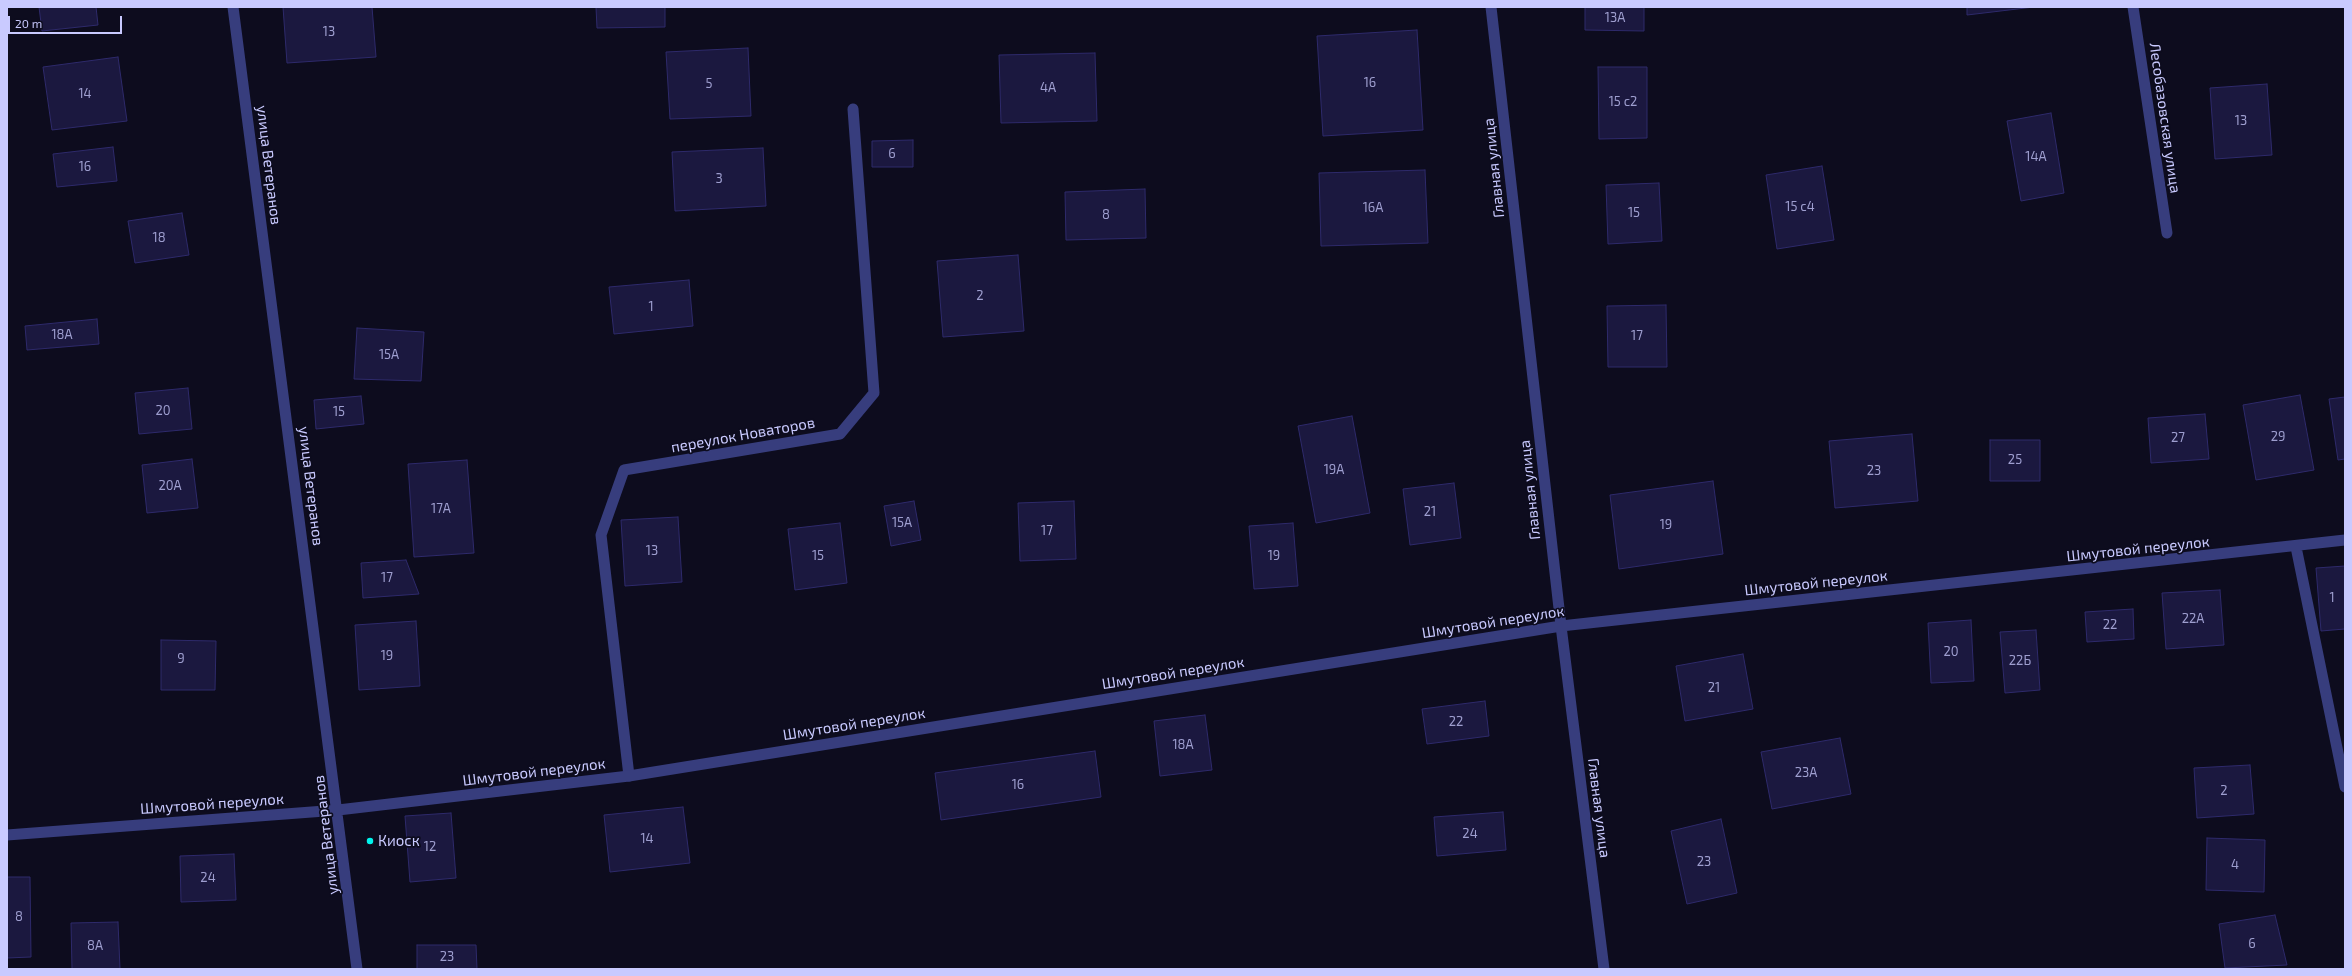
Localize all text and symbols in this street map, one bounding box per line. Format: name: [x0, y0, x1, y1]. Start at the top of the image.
scale bar: [10, 8, 124, 34]
house number: 13А: [1605, 10, 1625, 26]
text: 20 m: [15, 16, 42, 30]
house number: 13: [323, 24, 335, 40]
street label: Лесобазовская улица: [2146, 42, 2184, 194]
house number: 16: [1364, 75, 1376, 91]
house number: 5: [706, 76, 712, 92]
house number: 4А: [1040, 80, 1056, 96]
house number: 14: [78, 86, 92, 102]
house number: 15 с2: [1609, 94, 1637, 110]
street label: улица Ветеранов: [253, 104, 285, 226]
house number: 13: [2235, 113, 2247, 129]
street label: Главная улица: [1480, 117, 1508, 219]
house number: 6: [888, 146, 896, 162]
house number: 14А: [2025, 149, 2047, 165]
house number: 16: [79, 159, 91, 175]
house number: 3: [715, 171, 723, 187]
house number: 15 с4: [1785, 199, 1815, 215]
house number: 16А: [1363, 200, 1383, 216]
house number: 15: [1628, 205, 1640, 221]
house number: 8: [1102, 207, 1110, 223]
house number: 18: [152, 230, 166, 246]
house number: 2: [976, 288, 984, 304]
house number: 1: [648, 299, 654, 315]
house number: 18А: [51, 327, 73, 343]
house number: 17: [1631, 328, 1643, 344]
house number: 15А: [379, 347, 399, 363]
house number: 20: [155, 403, 171, 419]
house number: 15: [333, 404, 345, 420]
street label: переулок Новаторов: [670, 413, 816, 457]
street label: улица Ветеранов: [295, 425, 327, 547]
house number: 29: [2271, 429, 2285, 445]
house number: 27: [2171, 430, 2185, 446]
street label: Главная улица: [1516, 439, 1544, 541]
house number: 25: [2008, 452, 2022, 468]
house number: 19А: [1324, 462, 1344, 478]
house number: 23: [1867, 463, 1881, 479]
house number: 20А: [158, 478, 182, 494]
house number: 17А: [431, 501, 451, 517]
house number: 21: [1424, 504, 1436, 520]
house number: 15А: [892, 515, 912, 531]
house number: 19: [1660, 517, 1672, 533]
house number: 17: [1041, 523, 1053, 539]
street label: Шмутовой переулок: [2065, 533, 2211, 565]
house number: 13: [646, 543, 658, 559]
house number: 15: [812, 548, 824, 564]
house number: 19: [1268, 548, 1280, 564]
street label: Шмутовой переулок: [1743, 567, 1889, 599]
house number: 17: [381, 570, 393, 586]
house number: 1: [2329, 590, 2335, 606]
street label: Шмутовой переулок: [1420, 602, 1566, 642]
house number: 22А: [2182, 611, 2204, 627]
house number: 22: [2103, 617, 2117, 633]
house number: 20: [1943, 644, 1959, 660]
house number: 19: [381, 648, 393, 664]
house number: 9: [177, 651, 185, 667]
street label: Шмутовой переулок: [1100, 653, 1246, 693]
house number: 22Б: [2009, 653, 2031, 669]
house number: 21: [1708, 680, 1720, 696]
street label: Шмутовой переулок: [781, 704, 927, 744]
house number: 22: [1449, 714, 1463, 730]
house number: 18А: [1172, 737, 1194, 753]
street label: Шмутовой переулок: [461, 754, 607, 790]
street label: Главная улица: [1584, 757, 1614, 859]
house number: 23А: [1795, 765, 1817, 781]
street label: улица Ветеранов: [310, 774, 342, 896]
house number: 16: [1012, 777, 1024, 793]
house number: 2: [2220, 783, 2228, 799]
street label: Шмутовой переулок: [140, 790, 284, 818]
house number: 24: [1462, 826, 1478, 842]
house number: 14: [640, 831, 654, 847]
place label: Киоск: [378, 832, 420, 850]
marker: Киоск: [365, 836, 375, 846]
house number: 12: [424, 839, 436, 855]
house number: 23: [1697, 854, 1711, 870]
house number: 4: [2231, 857, 2239, 873]
house number: 24: [200, 870, 216, 886]
house number: 8: [15, 909, 23, 925]
house number: 6: [2248, 936, 2256, 952]
house number: 8А: [87, 938, 103, 954]
house number: 23: [440, 949, 454, 965]

